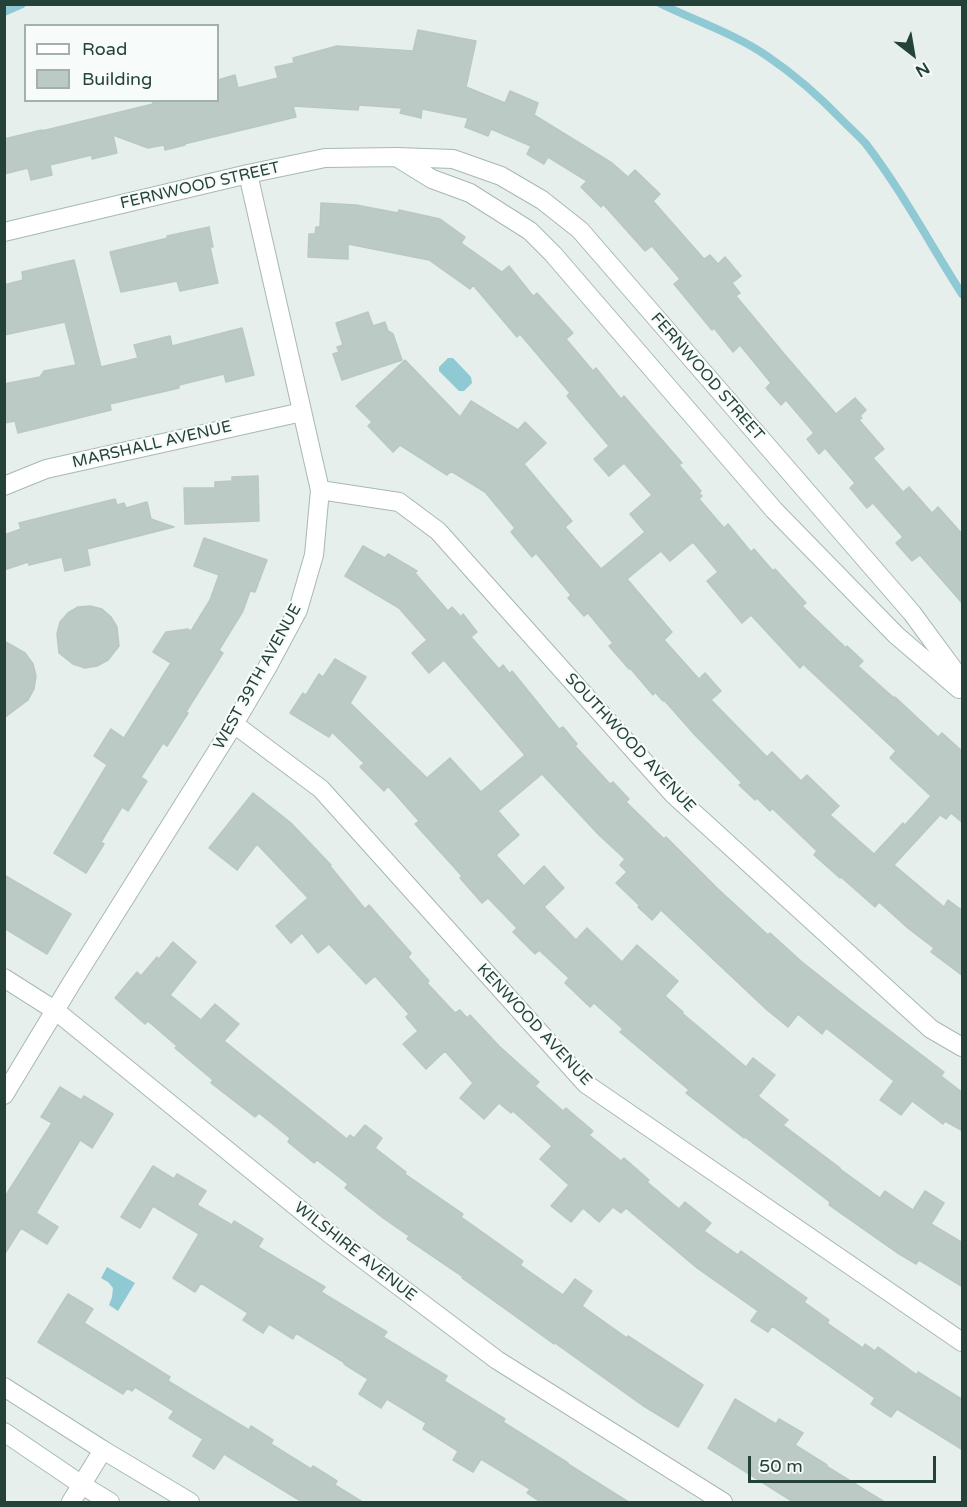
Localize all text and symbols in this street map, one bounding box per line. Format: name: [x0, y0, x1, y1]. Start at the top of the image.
legend: [24, 24, 219, 102]
north arrow: [883, 24, 943, 84]
text: Road: [82, 38, 127, 60]
text: N: [912, 58, 933, 81]
text: Building: [82, 68, 152, 90]
street label: FERNWOOD STREET: [118, 158, 282, 214]
street label: FERNWOOD STREET: [646, 309, 768, 445]
street label: MARSHALL AVENUE: [70, 417, 234, 473]
street label: WEST 39TH AVENUE: [210, 601, 306, 753]
street label: SOUTHWOOD AVENUE: [561, 670, 699, 816]
street label: KENWOOD AVENUE: [472, 960, 596, 1090]
street label: WILSHIRE AVENUE: [290, 1198, 420, 1306]
scale bar: [751, 1444, 938, 1482]
text: 50 m: [759, 1455, 803, 1477]

